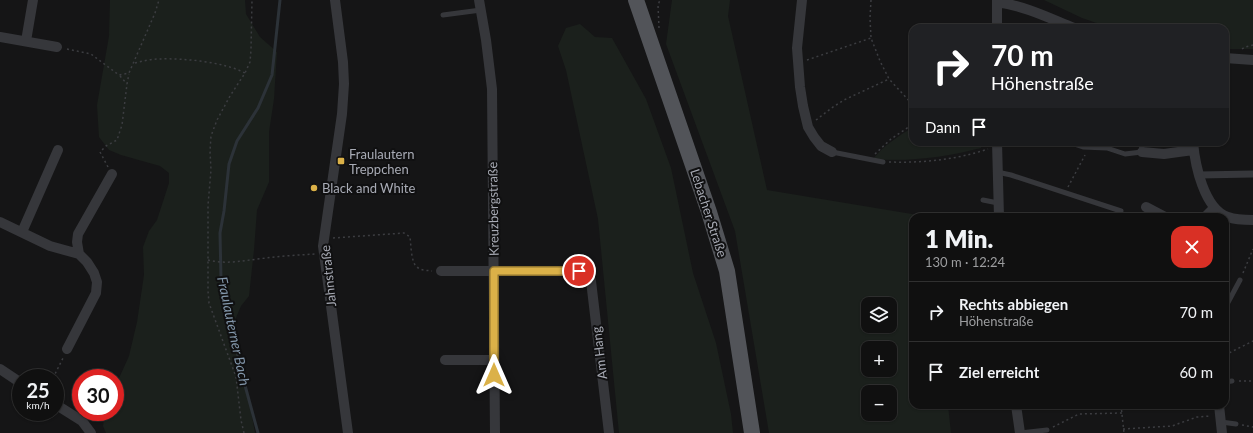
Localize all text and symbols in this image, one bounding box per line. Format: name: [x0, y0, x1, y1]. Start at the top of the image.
text: 70 m: [991, 38, 1054, 72]
icon: right: [925, 40, 977, 92]
text: Höhenstraße: [991, 72, 1094, 94]
icon: arrive: [968, 116, 990, 138]
text: Dann: [925, 118, 960, 136]
place label: Fraulautern Treppchen: [349, 146, 414, 177]
marker: Fraulautern Treppchen: [336, 156, 346, 166]
street label: Kreuzbergstraße: [484, 162, 502, 256]
street label: Lebacher Straße: [687, 167, 731, 259]
place label: Black and White: [322, 180, 415, 196]
marker: Black and White: [309, 183, 319, 193]
text: 1 Min.: [925, 224, 993, 253]
button: close: [1171, 226, 1213, 268]
street label: Jahnstraße: [317, 244, 339, 308]
pin: [562, 254, 596, 288]
text: 130 m · 12:24: [925, 254, 1005, 270]
icon: arrive: [568, 260, 590, 282]
water label: Fraulauterner Bach: [214, 275, 254, 387]
text: Rechts abbiegen: [959, 295, 1068, 313]
map controls: [861, 297, 897, 421]
button: layers: [861, 297, 897, 333]
icon: right: [925, 301, 947, 323]
text: 70 m: [1179, 303, 1213, 321]
text: Höhenstraße: [959, 313, 1033, 329]
street label: Am Hang: [588, 325, 610, 380]
button: +: [861, 341, 897, 377]
position arrow: [473, 354, 515, 396]
icon: arrive: [925, 361, 947, 383]
text: Ziel erreicht: [959, 363, 1039, 381]
text: 60 m: [1179, 363, 1213, 381]
speed limit sign: 30: [72, 369, 124, 421]
text: 25: [26, 378, 50, 402]
button: −: [861, 385, 897, 421]
text: km/h: [26, 399, 50, 411]

